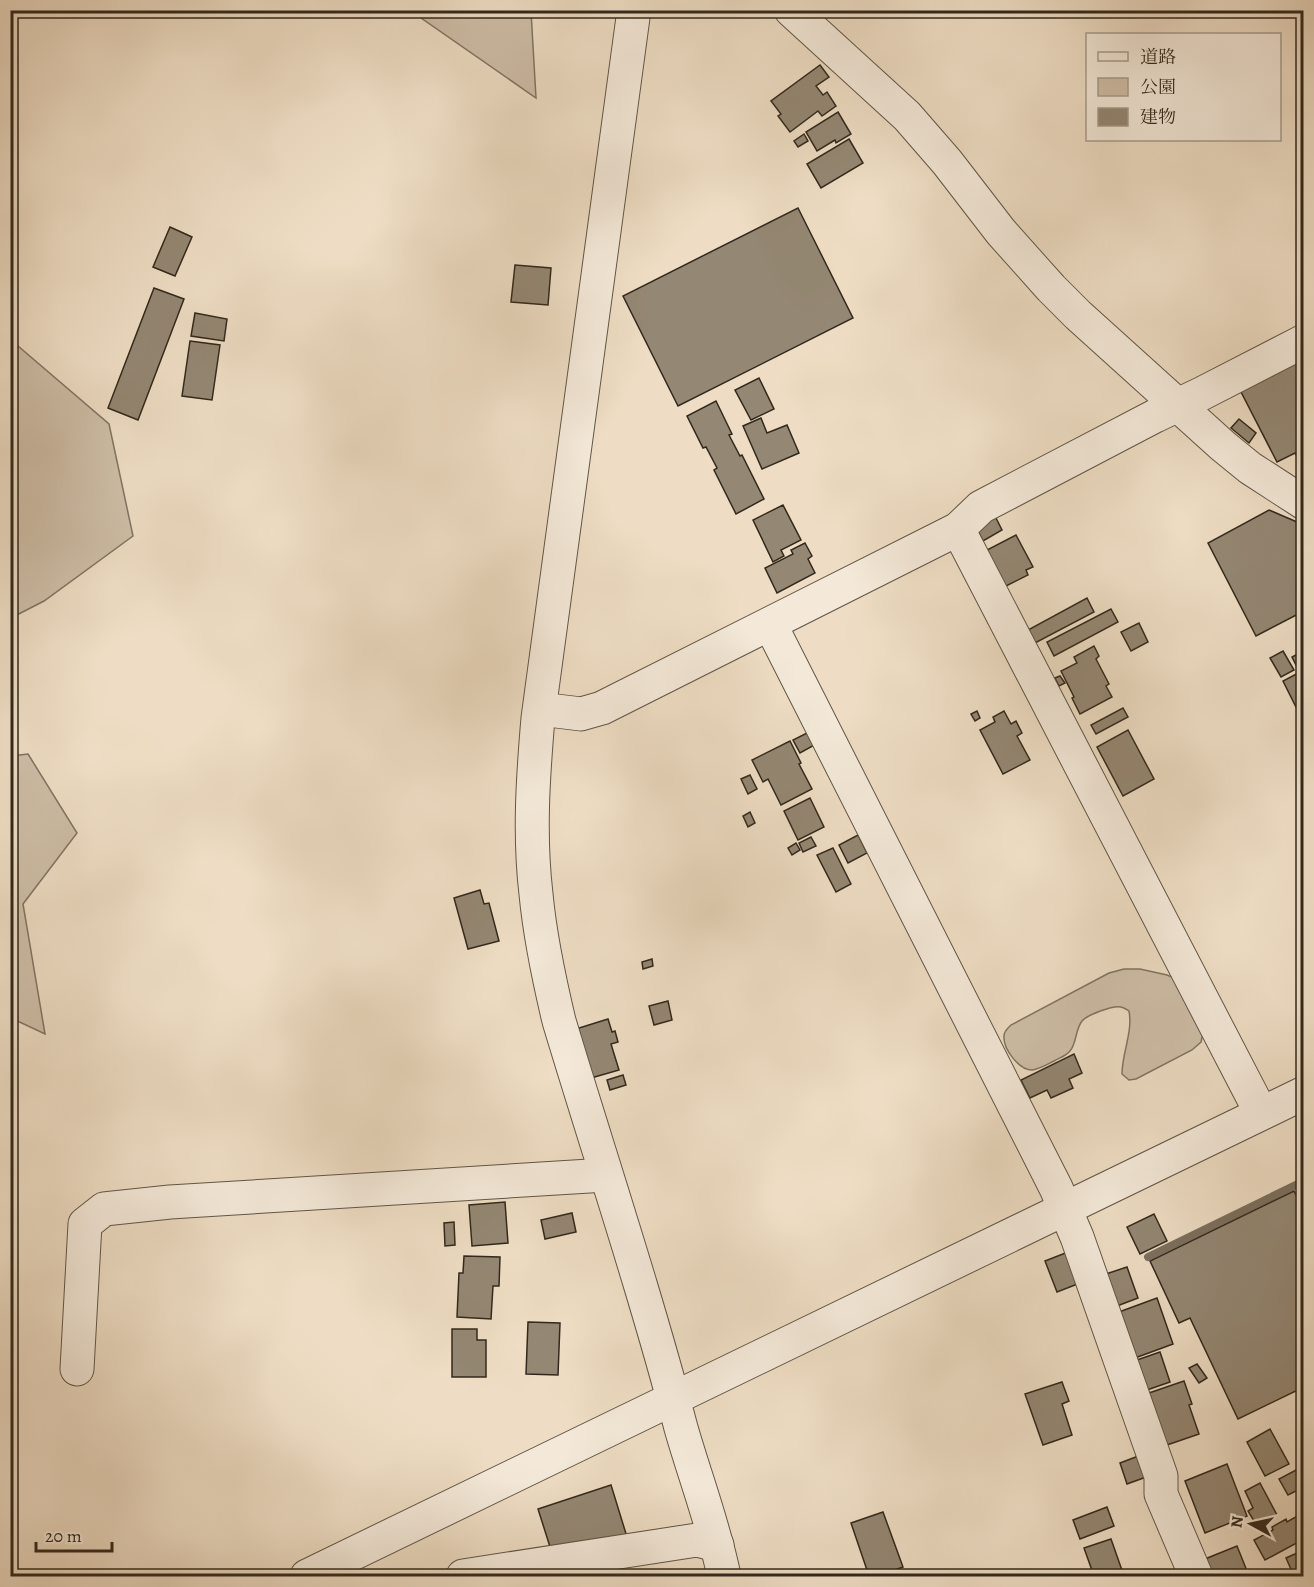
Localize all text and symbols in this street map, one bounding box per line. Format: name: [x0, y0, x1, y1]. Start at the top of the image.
legend: [1086, 33, 1281, 141]
text: 道路: [1140, 45, 1176, 69]
text: 公園: [1140, 75, 1176, 99]
text: 建物: [1140, 105, 1176, 129]
north arrow: [1221, 1494, 1281, 1554]
text: N: [1225, 1514, 1249, 1529]
scale bar: [36, 1515, 112, 1553]
text: 20 m: [45, 1524, 82, 1548]

